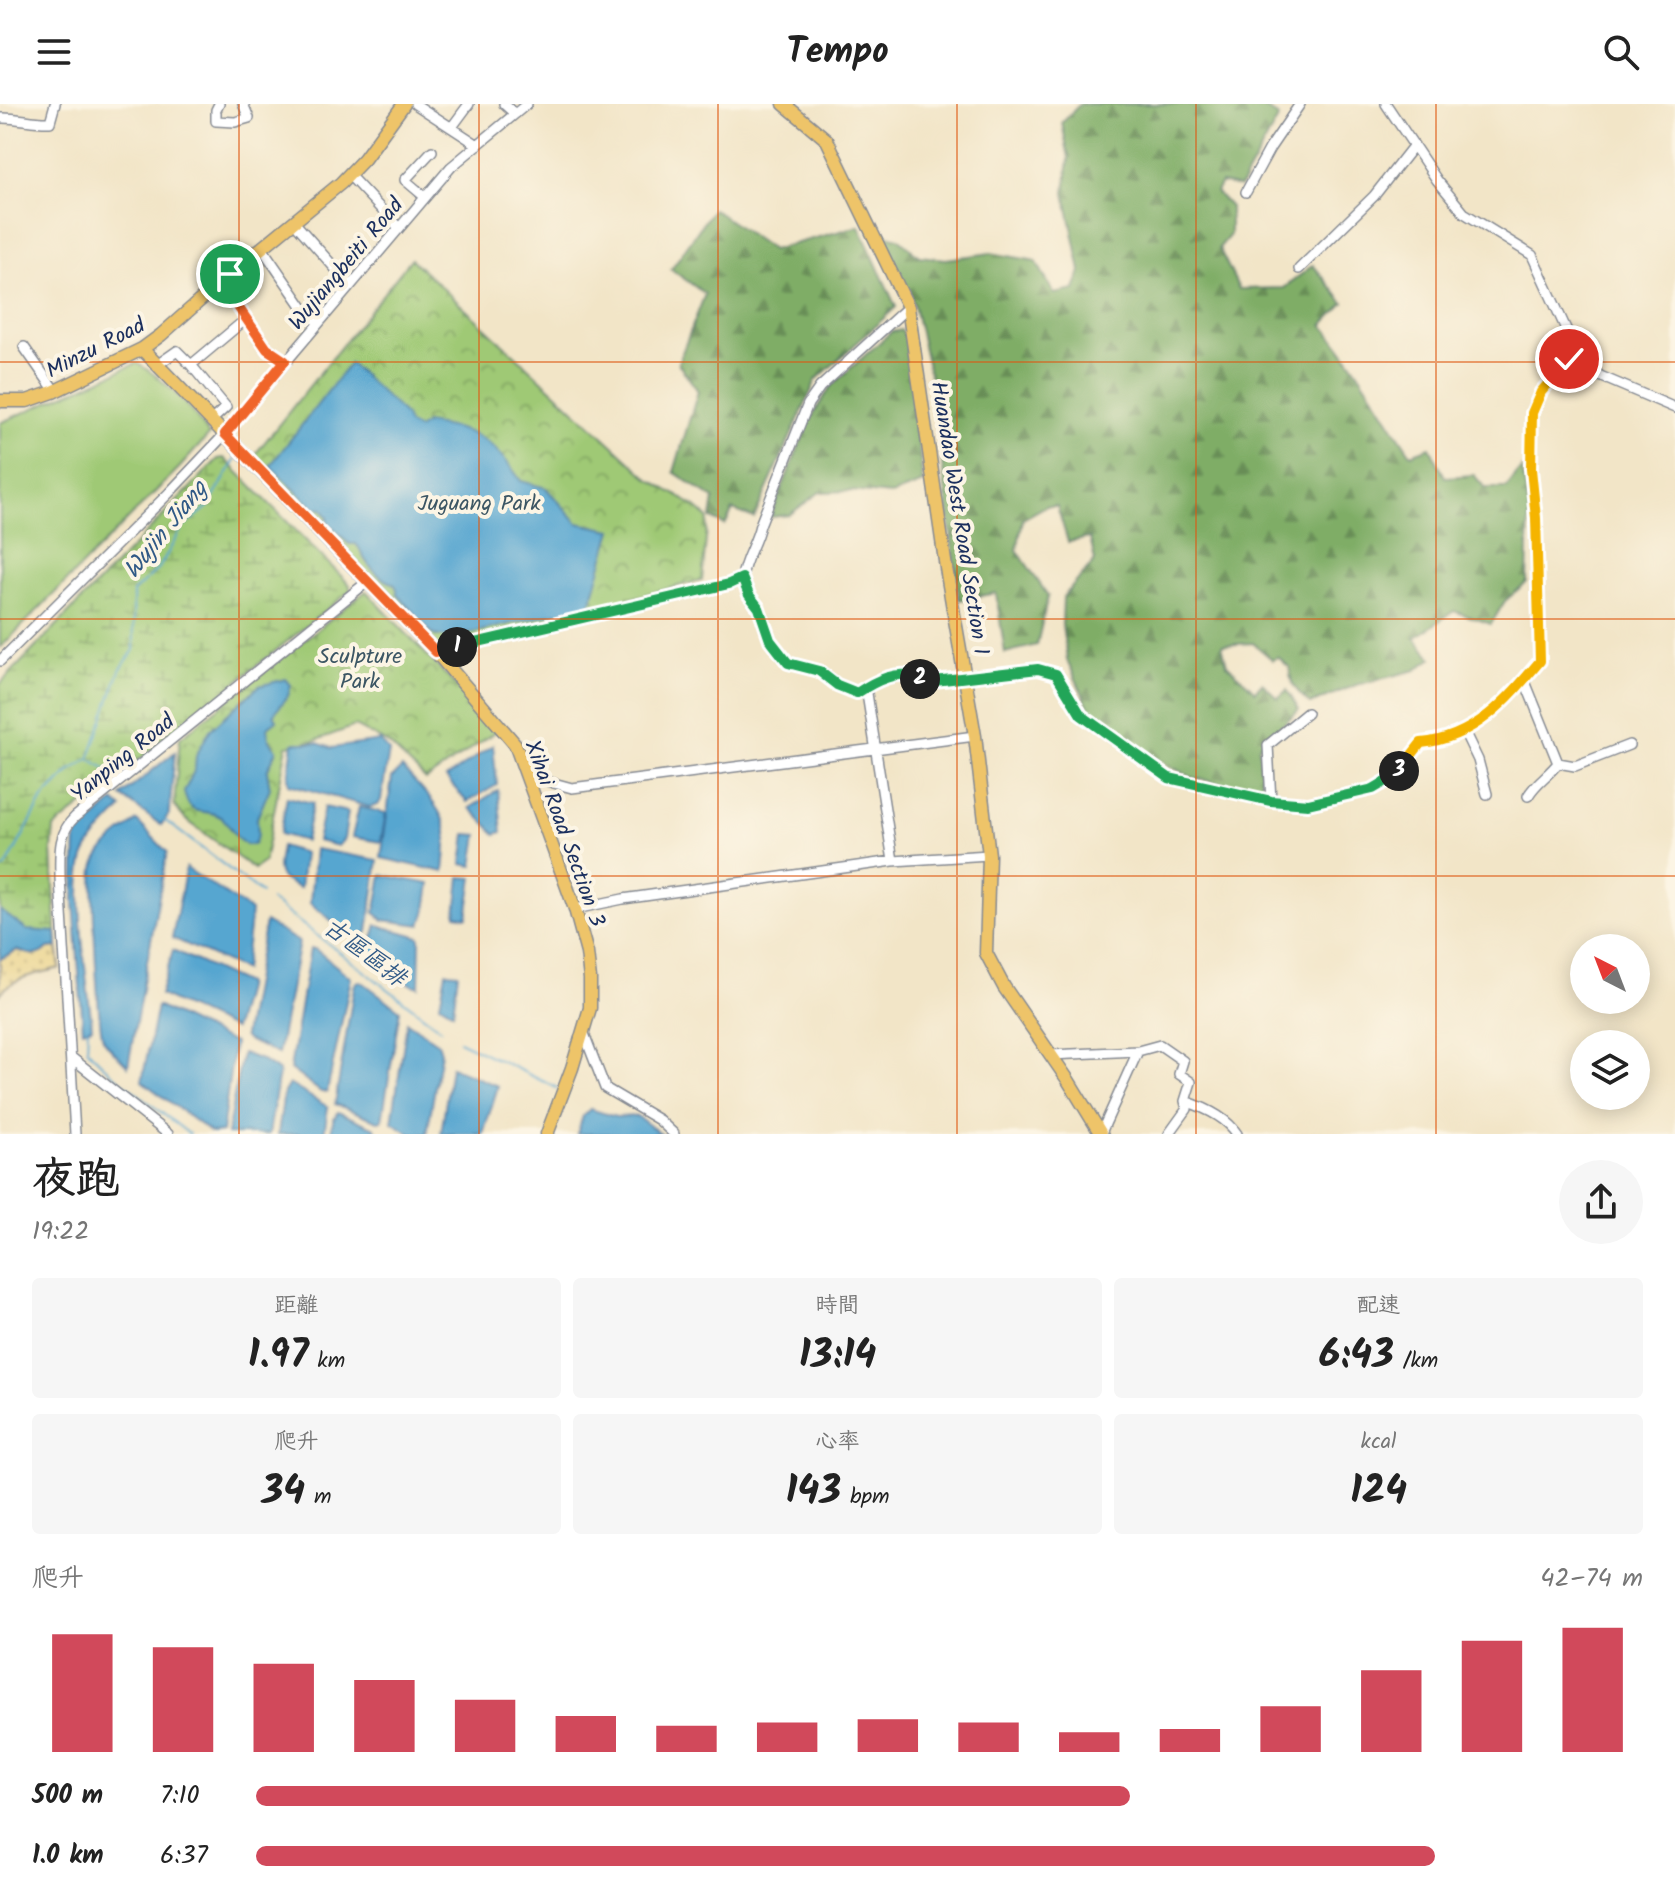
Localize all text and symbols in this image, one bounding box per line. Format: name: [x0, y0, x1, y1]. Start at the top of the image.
text: Tempo: [786, 24, 889, 81]
icon: menu: [32, 30, 76, 74]
icon: search: [1599, 30, 1643, 74]
street label: Wujiangbeiti Road: [281, 190, 414, 339]
pin: [196, 240, 264, 308]
icon: arrive: [208, 252, 252, 296]
street label: Minzu Road: [40, 309, 153, 389]
pin: [1535, 325, 1603, 393]
icon: check: [1547, 337, 1591, 381]
street label: Huandao West Road Section 1: [920, 379, 997, 658]
water label: Wujin Jiang: [114, 471, 219, 588]
park label: Juguang Park: [417, 487, 541, 522]
pin: 1: [437, 627, 477, 667]
text: 1: [454, 629, 460, 664]
park label: Sculpture Park: [318, 640, 402, 700]
pin: 2: [900, 659, 940, 699]
text: 2: [914, 661, 926, 696]
street label: Yanping Road: [64, 705, 184, 812]
street label: Xihai Road Section 3: [514, 736, 614, 932]
pin: 3: [1379, 751, 1419, 791]
text: 3: [1393, 753, 1405, 788]
water label: 古區區排: [314, 909, 416, 999]
north arrow: [1570, 934, 1650, 1014]
map controls: [1570, 934, 1650, 1110]
button: layers: [1570, 1030, 1650, 1110]
text: 夜跑: [32, 1146, 120, 1216]
button: share: [1559, 1160, 1643, 1244]
text: 19:22: [32, 1211, 89, 1253]
text: 距離: [274, 1289, 319, 1324]
text: 時間: [815, 1289, 860, 1324]
text: 配速: [1356, 1289, 1401, 1324]
text: 1.97: [248, 1324, 309, 1388]
text: 13:14: [799, 1324, 876, 1388]
text: 6:43: [1319, 1324, 1394, 1388]
text: km: [309, 1344, 345, 1379]
text: /km: [1394, 1344, 1438, 1379]
text: 爬升: [274, 1425, 319, 1460]
text: 心率: [815, 1425, 860, 1460]
text: kcal: [1361, 1425, 1396, 1460]
text: 34: [261, 1460, 305, 1524]
text: 143: [785, 1460, 841, 1524]
text: 124: [1350, 1460, 1407, 1524]
text: m: [305, 1480, 332, 1515]
text: bpm: [841, 1480, 890, 1515]
text: 爬升: [32, 1558, 84, 1600]
text: 42–74 m: [1540, 1558, 1643, 1600]
text: 500 m: [32, 1775, 103, 1817]
text: 7:10: [160, 1775, 200, 1817]
text: 1.0 km: [32, 1835, 103, 1877]
text: 6:37: [160, 1835, 208, 1877]

